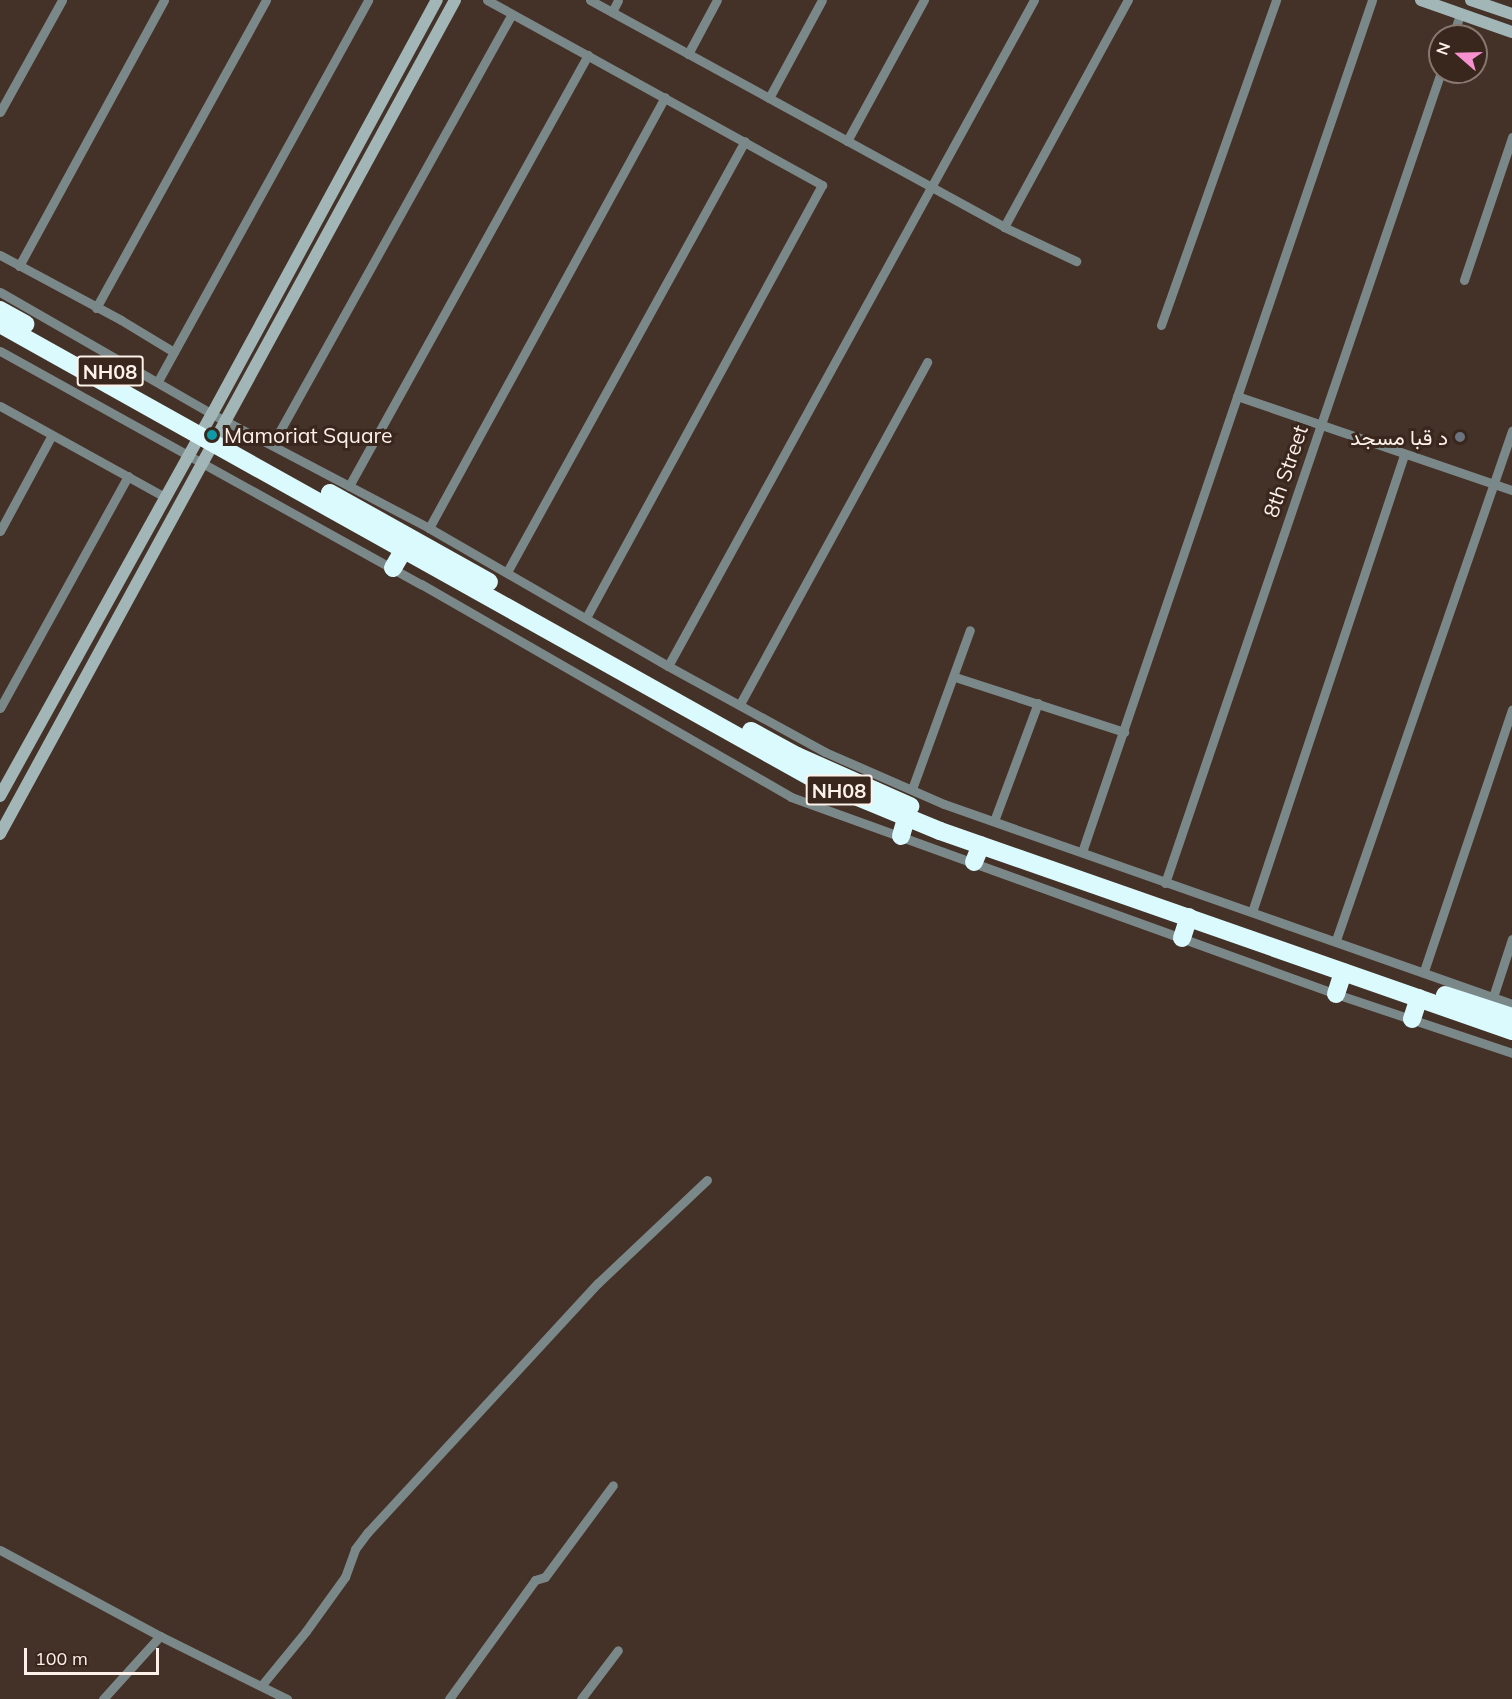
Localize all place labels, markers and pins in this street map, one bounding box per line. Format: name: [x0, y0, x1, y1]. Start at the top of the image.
place label: Mamoriat Square: [224, 422, 392, 448]
place label: د قبا مسجد: [1350, 424, 1448, 450]
marker: Mamoriat Square: [205, 428, 219, 442]
marker: د قبا مسجد: [1453, 430, 1467, 444]

